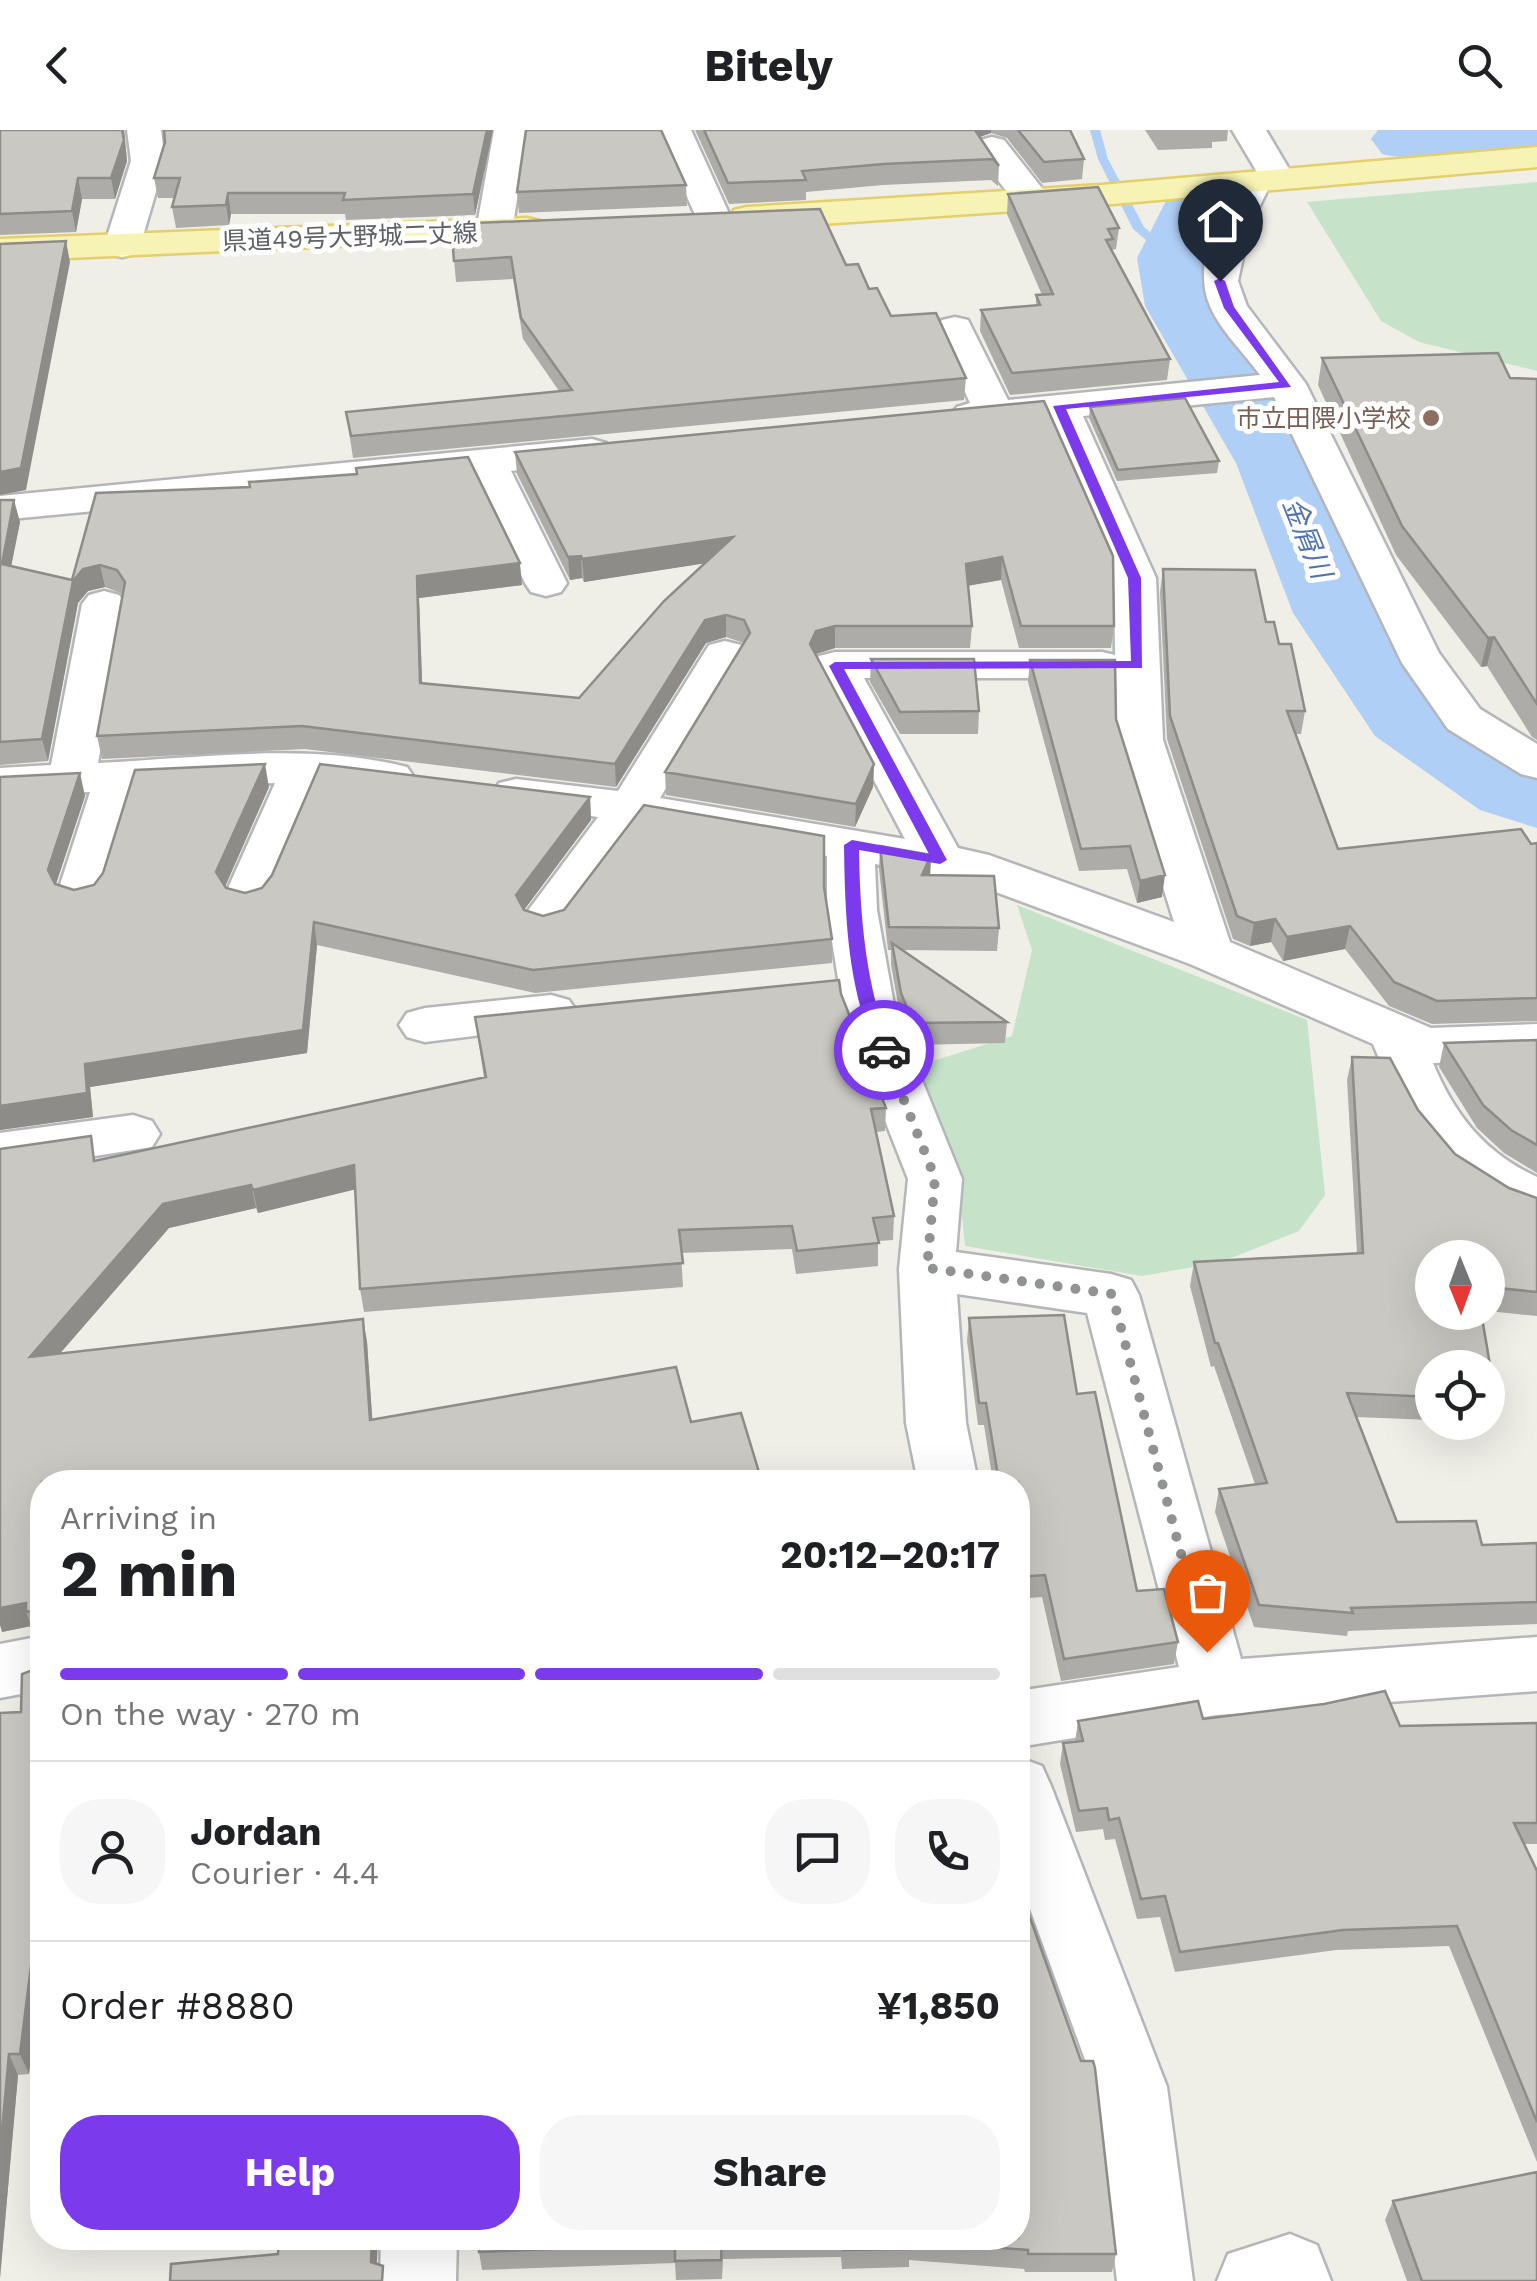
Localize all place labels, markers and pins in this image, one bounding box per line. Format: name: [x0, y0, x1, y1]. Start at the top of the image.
pin: [1178, 179, 1263, 282]
place label: 市立田隈小学校: [1236, 404, 1411, 433]
marker: 市立田隈小学校: [1420, 407, 1442, 429]
pin: [1165, 1550, 1250, 1653]

